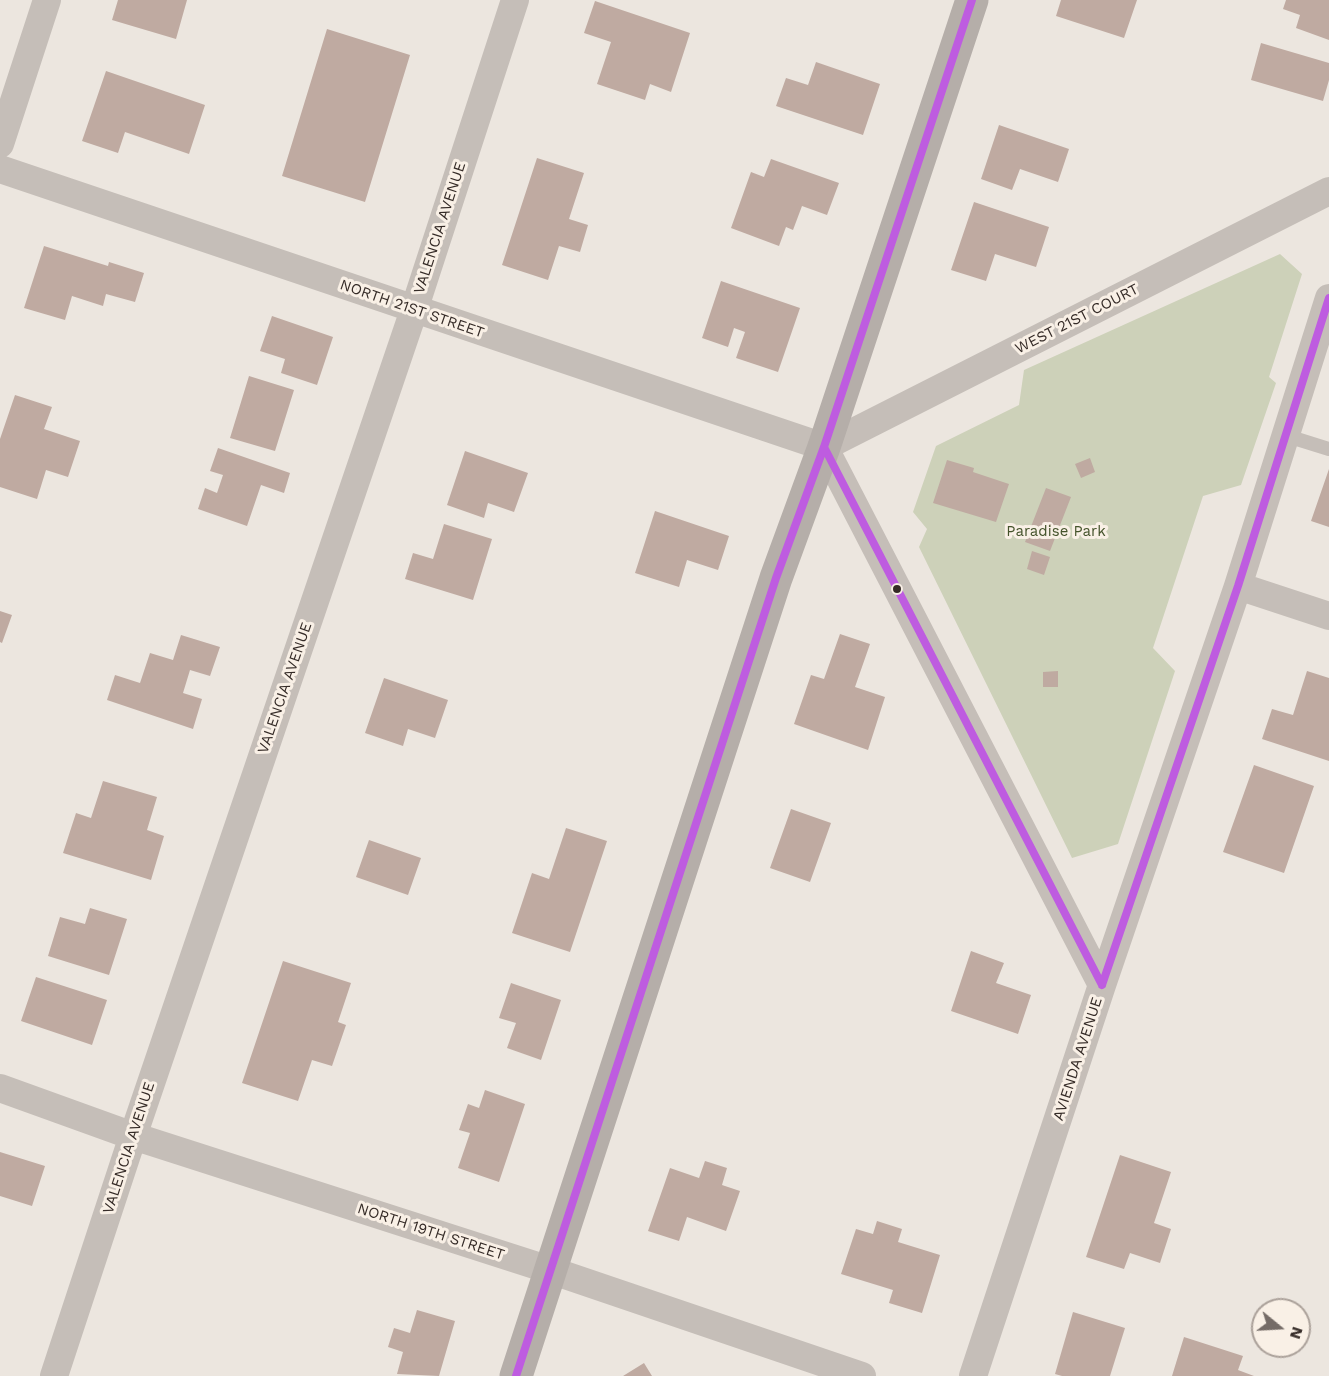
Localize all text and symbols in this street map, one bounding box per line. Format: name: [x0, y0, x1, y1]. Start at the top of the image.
street label: VALENCIA AVENUE: [410, 160, 470, 296]
street label: NORTH 21ST STREET: [337, 276, 487, 342]
street label: WEST 21ST COURT: [1012, 280, 1142, 358]
park label: Paradise Park: [1006, 523, 1106, 541]
unlabelled marker: [891, 583, 903, 595]
street label: VALENCIA AVENUE: [254, 620, 316, 756]
street label: AVIENDA AVENUE: [1050, 995, 1106, 1123]
street label: VALENCIA AVENUE: [99, 1080, 159, 1216]
street label: NORTH 19TH STREET: [355, 1200, 507, 1264]
north arrow: [1251, 1298, 1311, 1358]
text: N: [1286, 1325, 1308, 1342]

